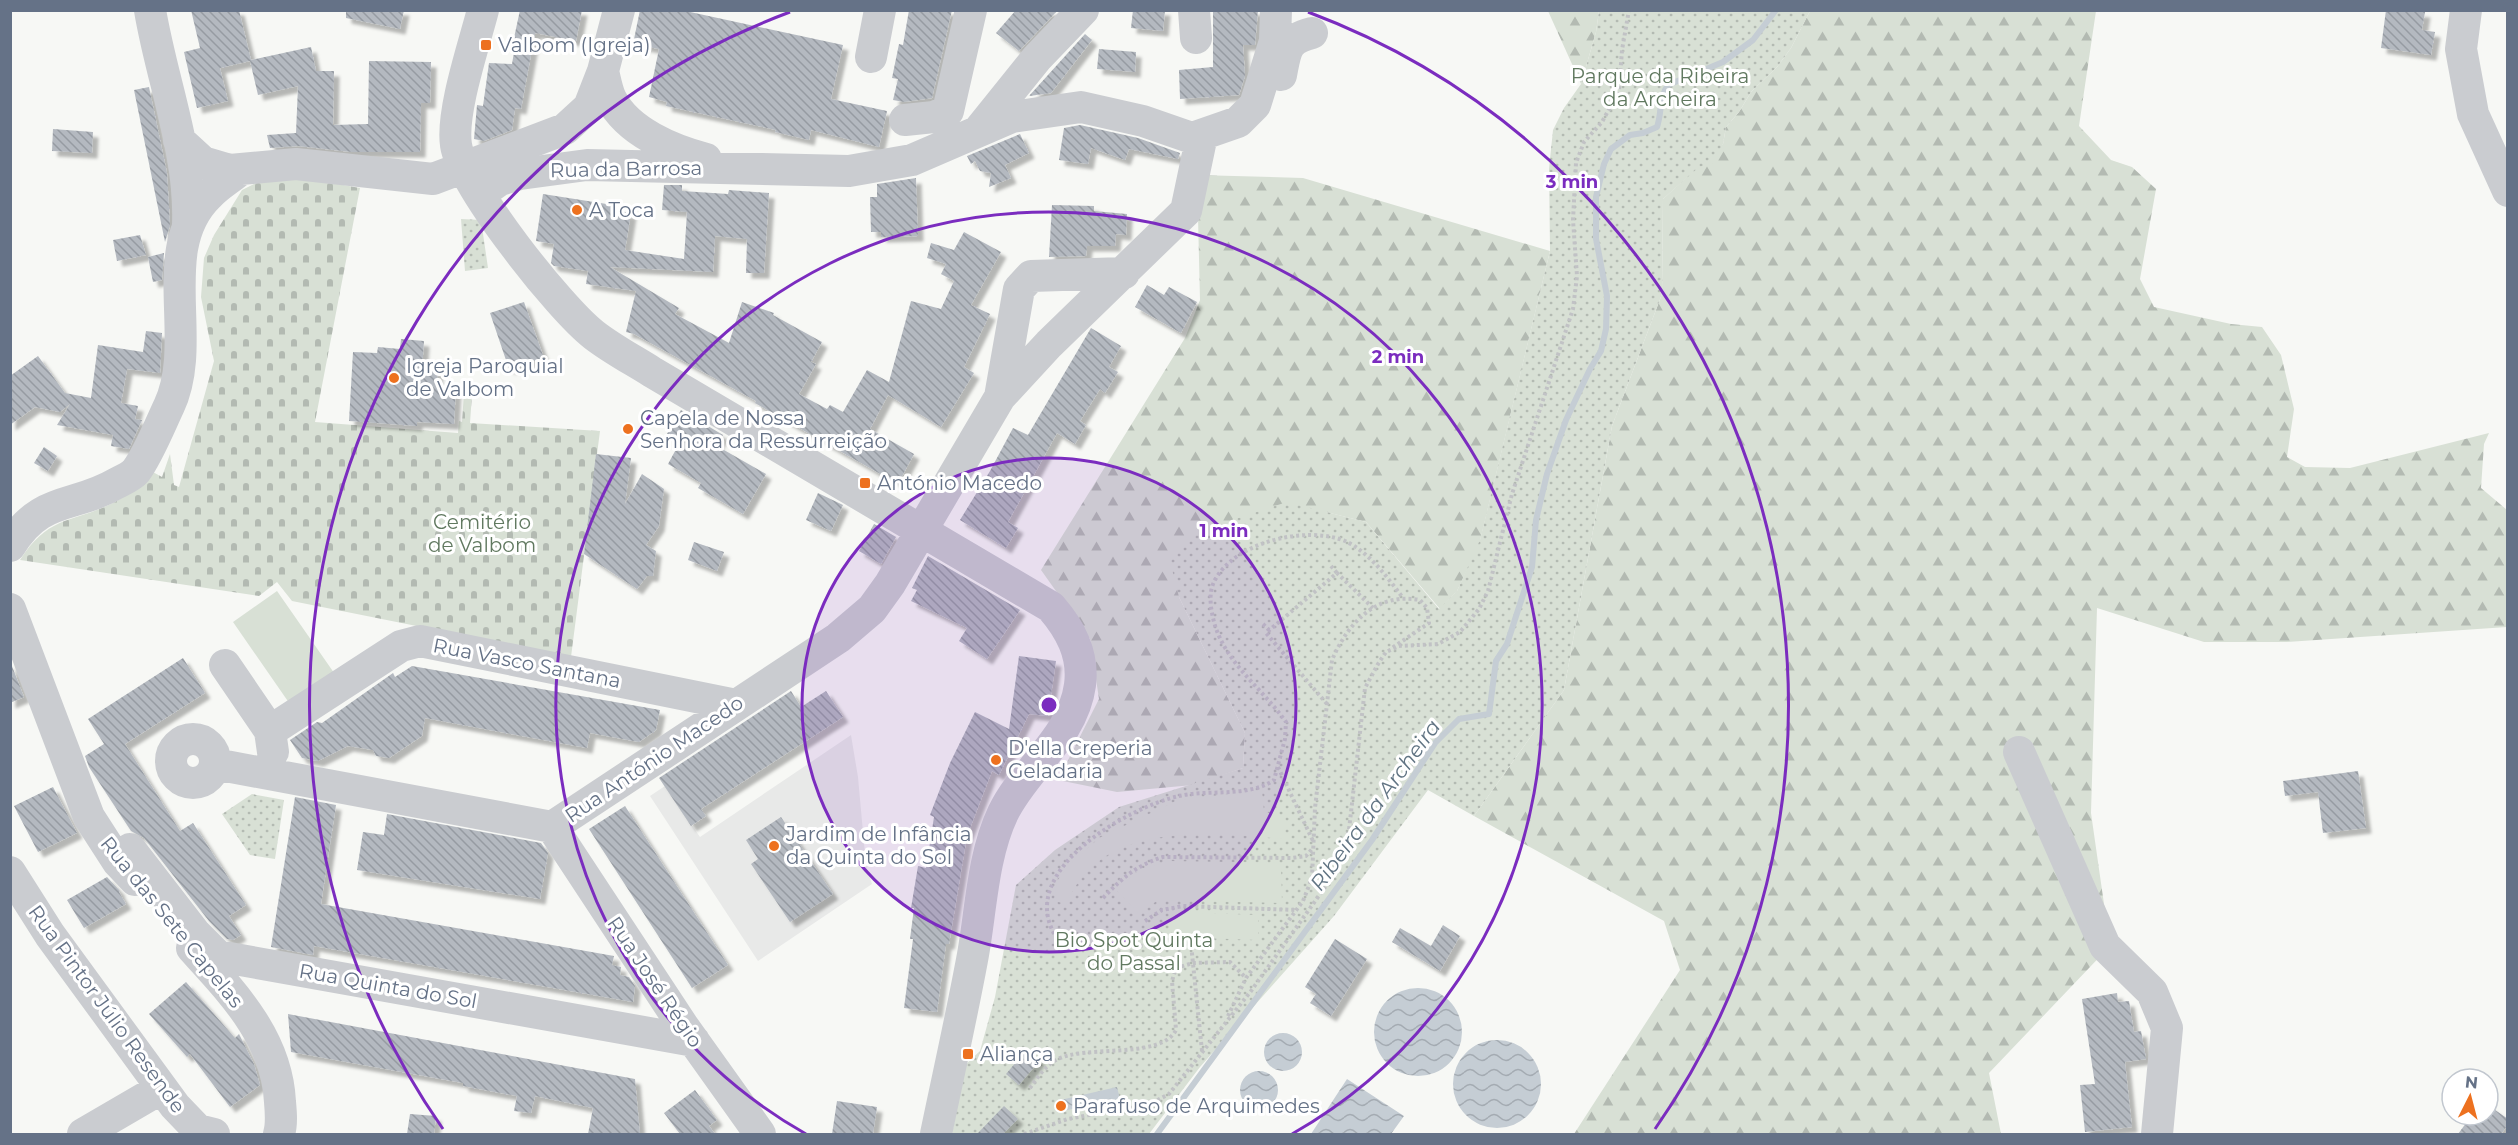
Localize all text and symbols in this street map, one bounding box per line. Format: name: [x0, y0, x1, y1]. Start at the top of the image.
place label: Valbom (Igreja): [498, 33, 650, 57]
marker: Valbom (Igreja): [479, 38, 493, 52]
park label: Parque da Ribeira da Archeira: [1571, 64, 1749, 111]
street label: Rua da Barrosa: [550, 156, 702, 182]
text: 3 min: [1545, 171, 1598, 193]
place label: A Toca: [589, 198, 655, 222]
marker: A Toca: [570, 203, 584, 217]
text: 2 min: [1372, 346, 1424, 368]
place label: Igreja Paroquial de Valbom: [406, 354, 564, 401]
marker: Igreja Paroquial de Valbom: [387, 371, 401, 385]
place label: Capela de Nossa Senhora da Ressurreição: [640, 406, 887, 453]
marker: Capela de Nossa Senhora da Ressurreição: [621, 422, 635, 436]
place label: António Macedo: [877, 471, 1042, 495]
marker: António Macedo: [858, 476, 872, 490]
park label: Cemitério de Valbom: [428, 510, 536, 557]
text: 1 min: [1200, 520, 1248, 542]
street label: Rua Vasco Santana: [431, 633, 623, 693]
street label: Rua António Macedo: [560, 690, 748, 828]
centre of rings: [1039, 695, 1059, 715]
water label: Ribeira da Archeira: [1305, 715, 1445, 895]
place label: D'ella Creperia Geladaria: [1008, 736, 1153, 783]
marker: D'ella Creperia Geladaria: [989, 753, 1003, 767]
place label: Jardim de Infância da Quinta do Sol: [785, 822, 972, 869]
street label: Rua das Sete Capelas: [96, 832, 249, 1013]
marker: Jardim de Infância da Quinta do Sol: [767, 839, 781, 853]
street label: Rua Pintor Júlio Resende: [23, 900, 191, 1118]
street label: Rua José Régio: [602, 912, 708, 1052]
park label: Bio Spot Quinta do Passal: [1055, 928, 1213, 975]
street label: Rua Quinta do Sol: [297, 959, 479, 1013]
place label: Aliança: [980, 1042, 1053, 1066]
marker: Aliança: [961, 1047, 975, 1061]
north arrow: [2440, 1067, 2500, 1127]
text: N: [2464, 1072, 2479, 1093]
place label: Parafuso de Arquimedes: [1073, 1094, 1320, 1118]
marker: Parafuso de Arquimedes: [1054, 1099, 1068, 1113]

